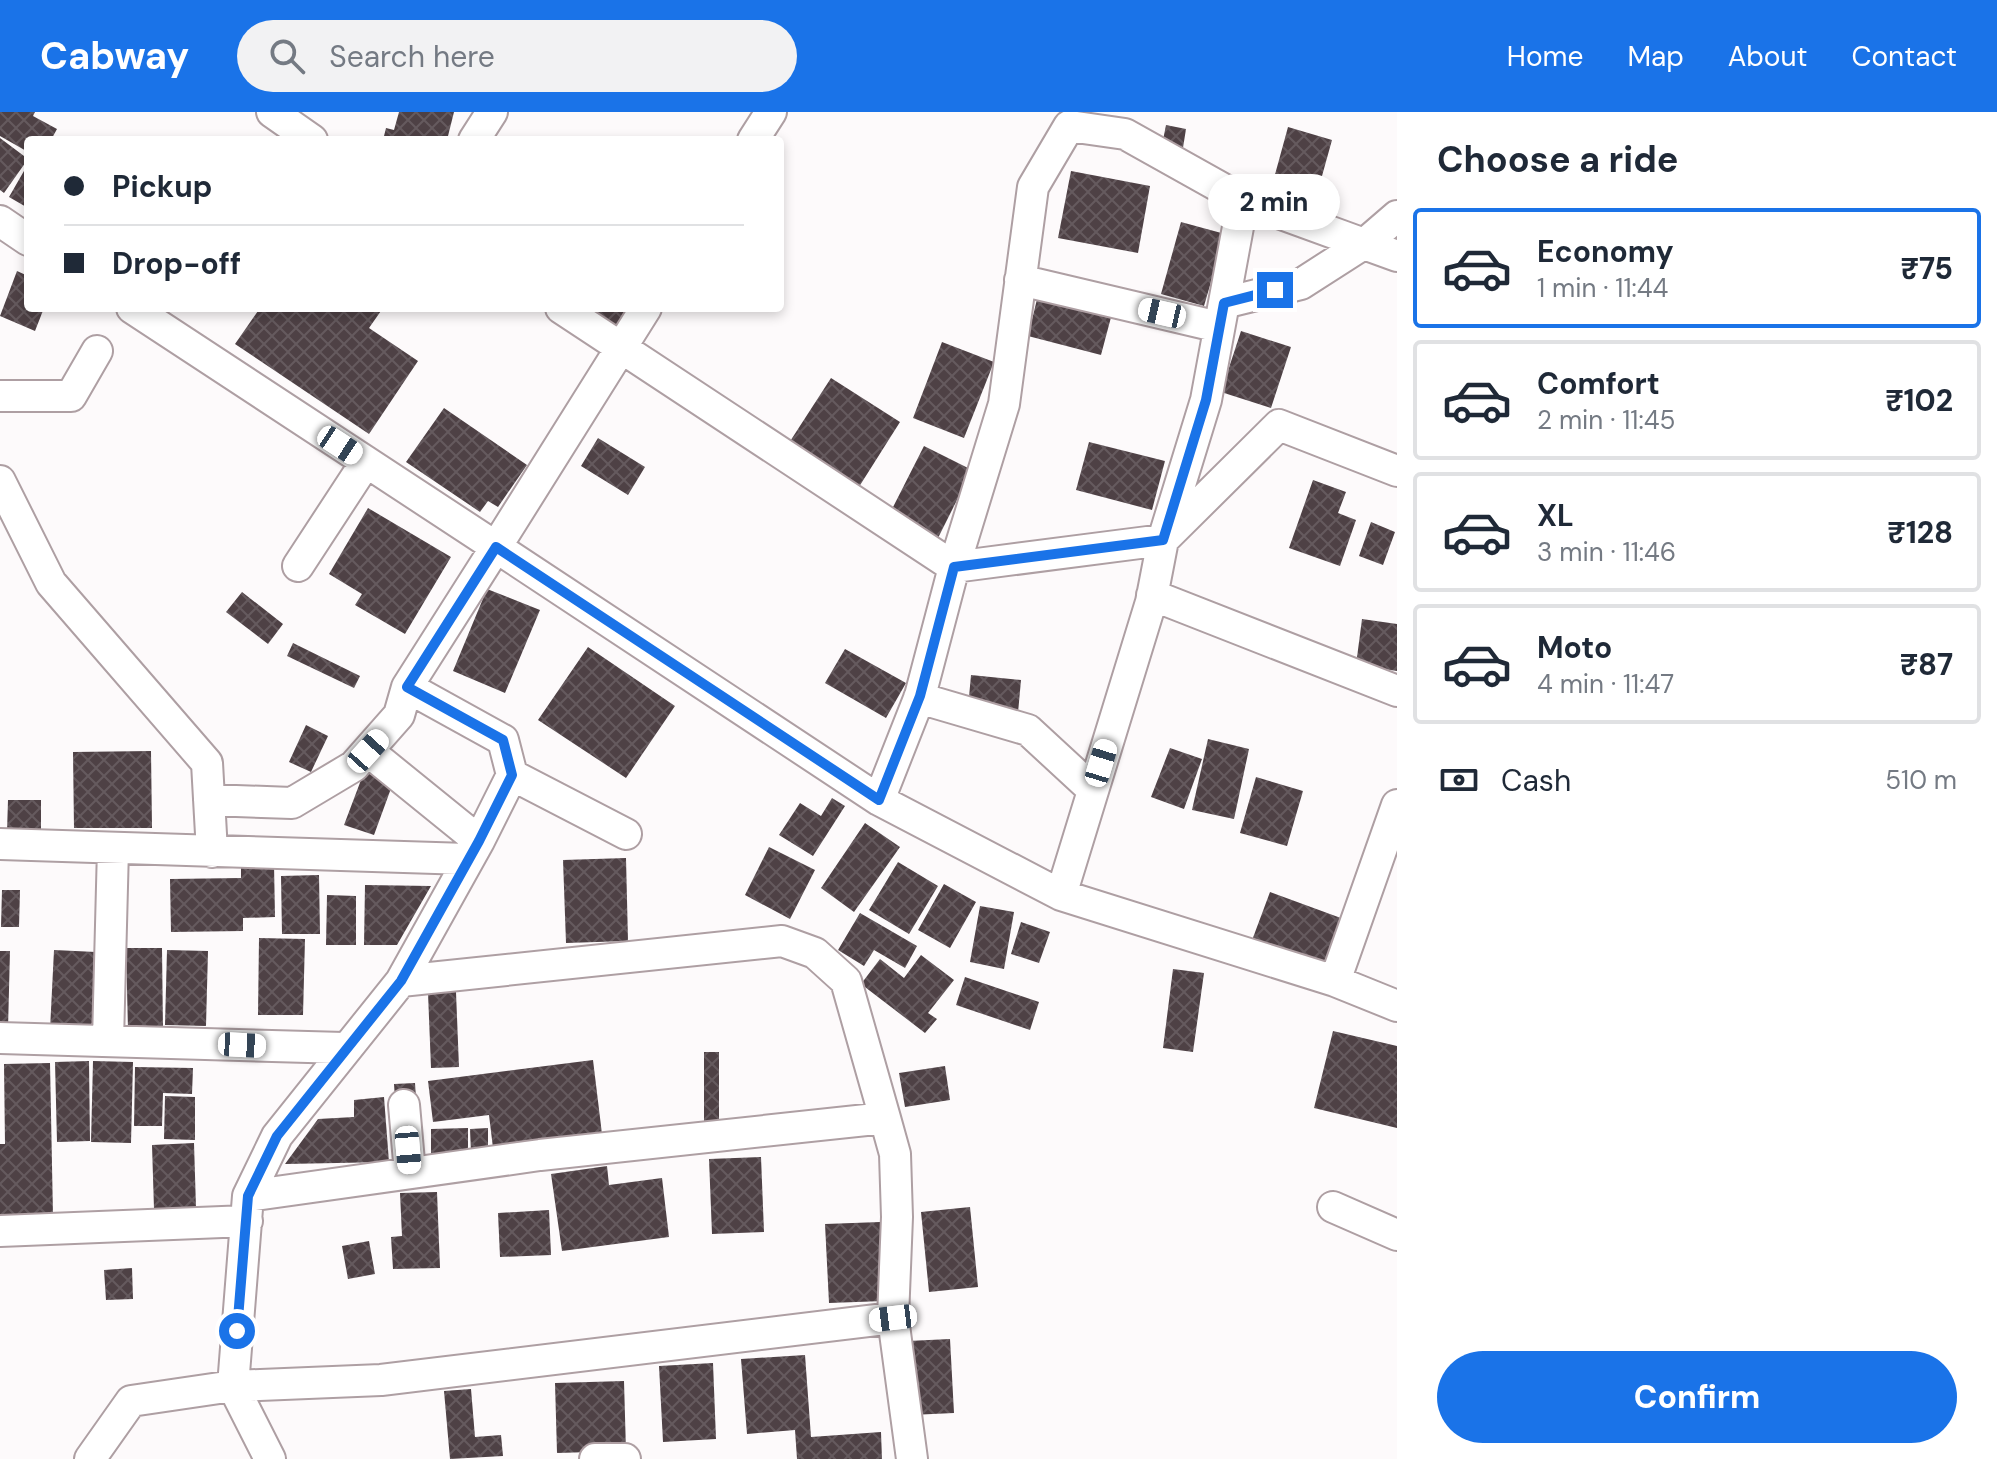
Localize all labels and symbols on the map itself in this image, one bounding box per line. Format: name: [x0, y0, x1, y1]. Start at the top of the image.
callout: 2 min: [1209, 174, 1341, 230]
route end: [1257, 272, 1293, 308]
car: [1136, 296, 1188, 330]
car: [313, 422, 367, 468]
car: [343, 725, 393, 777]
car: [1083, 737, 1119, 789]
car: [217, 1032, 267, 1058]
car: [394, 1125, 422, 1175]
car: [868, 1303, 918, 1333]
route start: [219, 1313, 255, 1349]

